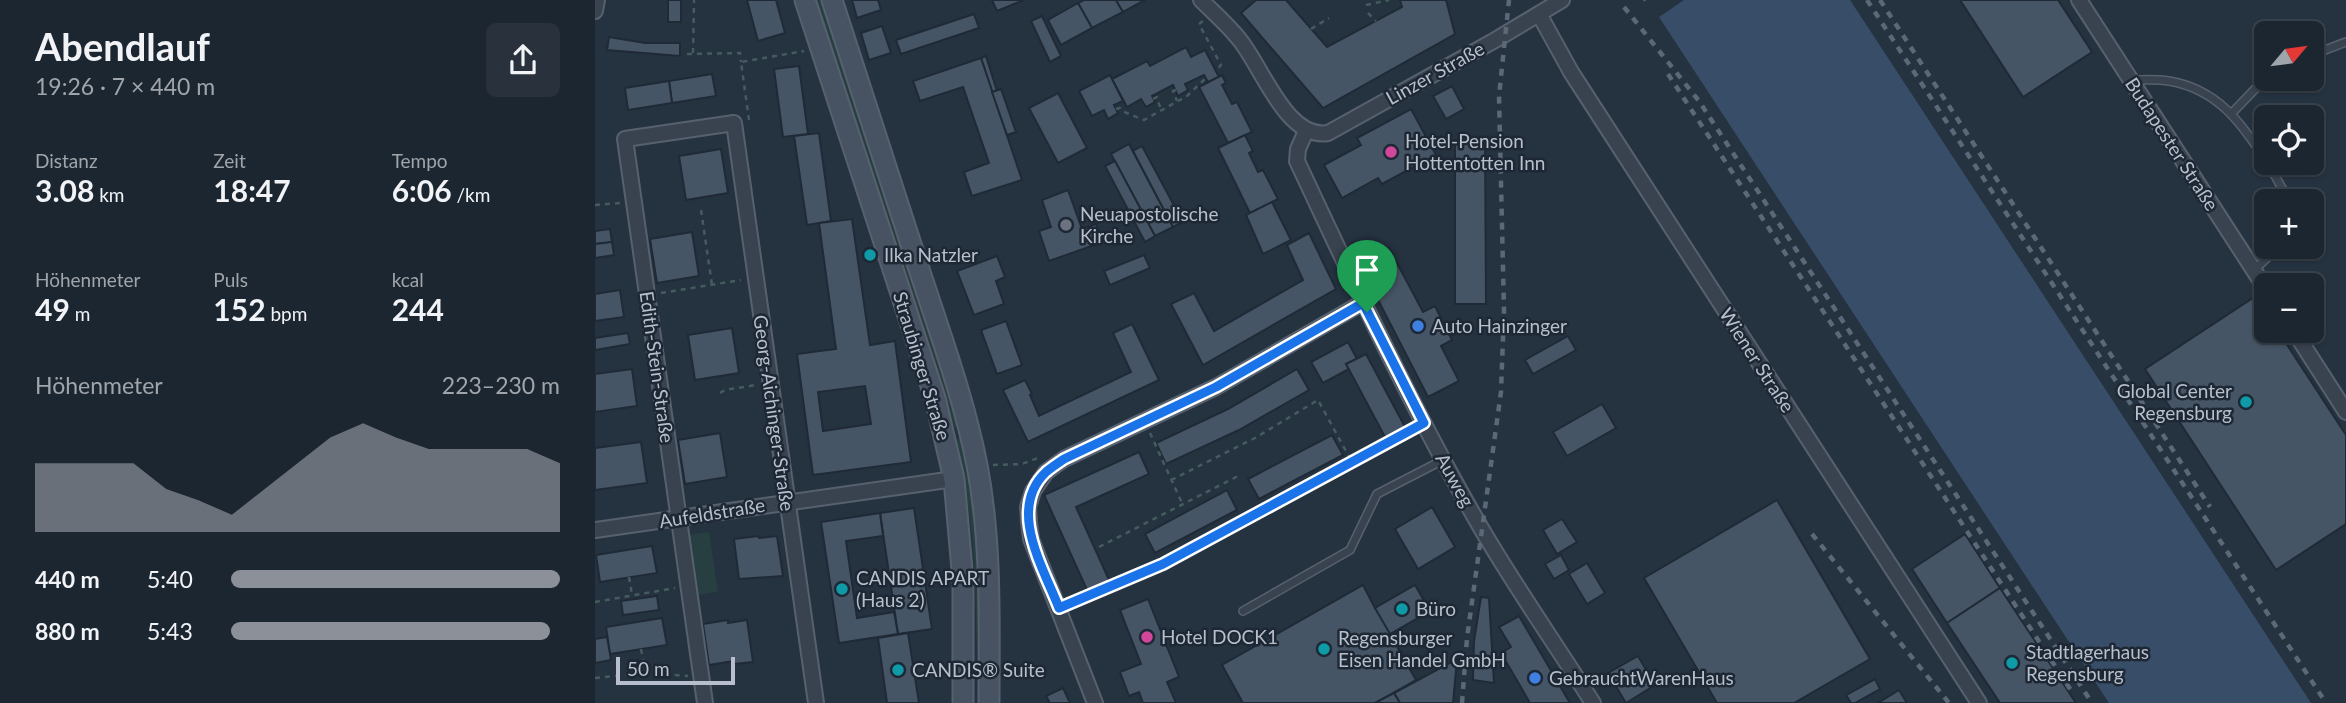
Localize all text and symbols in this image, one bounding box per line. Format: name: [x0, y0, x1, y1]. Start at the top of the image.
north arrow: [2254, 21, 2324, 91]
map controls: [2254, 21, 2324, 343]
text: Abendlauf: [35, 23, 210, 69]
button: share: [486, 23, 560, 97]
street label: Linzer Straße: [1382, 36, 1488, 109]
text: 19:26 · 7 × 440 m: [35, 72, 215, 100]
street label: Budapester Straße: [2121, 73, 2224, 214]
button: locate: [2254, 105, 2324, 175]
place label: Hotel-Pension Hottentotten Inn: [1405, 129, 1545, 174]
marker: Hotel-Pension Hottentotten Inn: [1383, 144, 1399, 160]
text: Distanz: [35, 149, 98, 172]
text: Zeit: [213, 149, 246, 172]
text: Tempo: [392, 149, 448, 172]
text: 3.08: [35, 172, 94, 208]
text: 18:47: [213, 172, 291, 208]
text: 6:06: [392, 172, 452, 208]
text: km: [94, 183, 124, 206]
text: /km: [452, 183, 490, 206]
button: +: [2254, 189, 2324, 259]
place label: Neuapostolische Kirche: [1080, 202, 1218, 247]
marker: Neuapostolische Kirche: [1058, 217, 1074, 233]
pin: [1337, 240, 1397, 312]
place label: Ilka Natzler: [884, 243, 978, 266]
marker: Ilka Natzler: [862, 247, 878, 263]
icon: arrive: [1348, 251, 1386, 289]
text: Höhenmeter: [35, 268, 141, 291]
text: Puls: [213, 268, 248, 291]
text: kcal: [392, 268, 424, 291]
button: −: [2254, 273, 2324, 343]
street label: Straubinger Straße: [889, 289, 956, 443]
street label: Edith-Stein-Straße: [635, 290, 680, 444]
text: 49: [35, 291, 70, 327]
text: 152: [213, 291, 266, 327]
text: 244: [392, 291, 444, 327]
text: m: [70, 302, 90, 325]
text: bpm: [266, 302, 307, 325]
street label: Wiener Straße: [1715, 303, 1800, 416]
street label: Georg-Aichinger-Straße: [749, 313, 800, 512]
place label: Auto Hainzinger: [1432, 314, 1567, 337]
marker: Auto Hainzinger: [1410, 318, 1426, 334]
text: Höhenmeter: [35, 371, 163, 399]
text: 223–230 m: [442, 371, 560, 399]
place label: Global Center Regensburg: [2117, 379, 2232, 424]
marker: Global Center Regensburg: [2238, 394, 2254, 410]
street label: Auweg: [1431, 449, 1480, 511]
street label: Aufeldstraße: [657, 493, 767, 532]
text: 440 m: [35, 565, 100, 593]
text: 5:40: [147, 565, 193, 593]
place label: CANDIS APART (Haus 2): [856, 566, 989, 611]
marker: CANDIS APART (Haus 2): [834, 581, 850, 597]
place label: Büro: [1416, 597, 1456, 620]
marker: Büro: [1394, 601, 1410, 617]
text: 880 m: [35, 617, 100, 645]
text: 5:43: [147, 617, 193, 645]
place label: Hotel DOCK1: [1161, 625, 1278, 648]
place label: Regensburger Eisen Handel GmbH: [1338, 626, 1506, 671]
marker: Hotel DOCK1: [1139, 629, 1155, 645]
place label: Stadtlagerhaus Regensburg: [2026, 640, 2149, 685]
marker: Regensburger Eisen Handel GmbH: [1316, 641, 1332, 657]
scale bar: [616, 654, 735, 686]
marker: Stadtlagerhaus Regensburg: [2004, 655, 2020, 671]
text: 50 m: [627, 657, 670, 680]
place label: CANDIS® Suite: [912, 658, 1045, 681]
marker: CANDIS® Suite: [890, 662, 906, 678]
place label: GebrauchtWarenHaus: [1549, 666, 1734, 689]
marker: GebrauchtWarenHaus: [1527, 670, 1543, 686]

